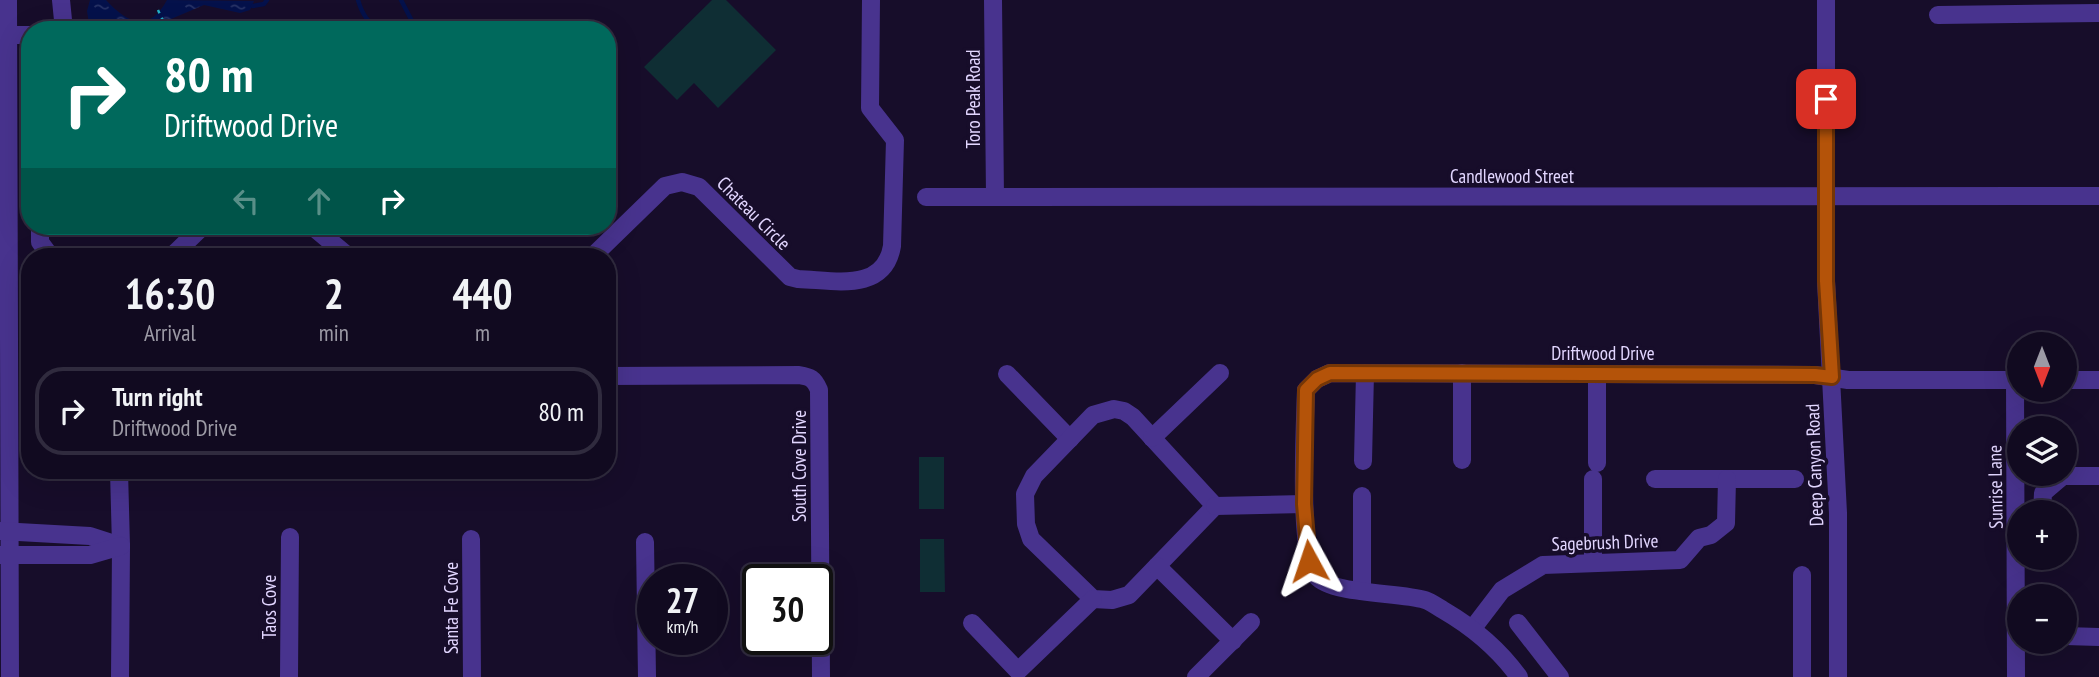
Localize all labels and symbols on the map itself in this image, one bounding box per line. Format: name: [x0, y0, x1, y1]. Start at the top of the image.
street label: Toro Peak Road: [961, 49, 985, 149]
pin: [1796, 69, 1856, 129]
street label: Candlewood Street: [1450, 164, 1575, 188]
street label: Chateau Circle: [712, 171, 796, 255]
north arrow: [2007, 332, 2077, 402]
street label: Driftwood Drive: [1551, 341, 1655, 365]
street label: Deep Canyon Road: [1800, 403, 1828, 527]
street label: South Cove Drive: [787, 410, 811, 522]
street label: Sunrise Lane: [1982, 445, 2008, 529]
position arrow: [1272, 524, 1346, 598]
street label: Sagebrush Drive: [1551, 528, 1659, 556]
street label: Santa Fe Cove: [439, 562, 463, 654]
speed limit sign: 30: [742, 564, 833, 655]
street label: Taos Cove: [257, 575, 281, 639]

